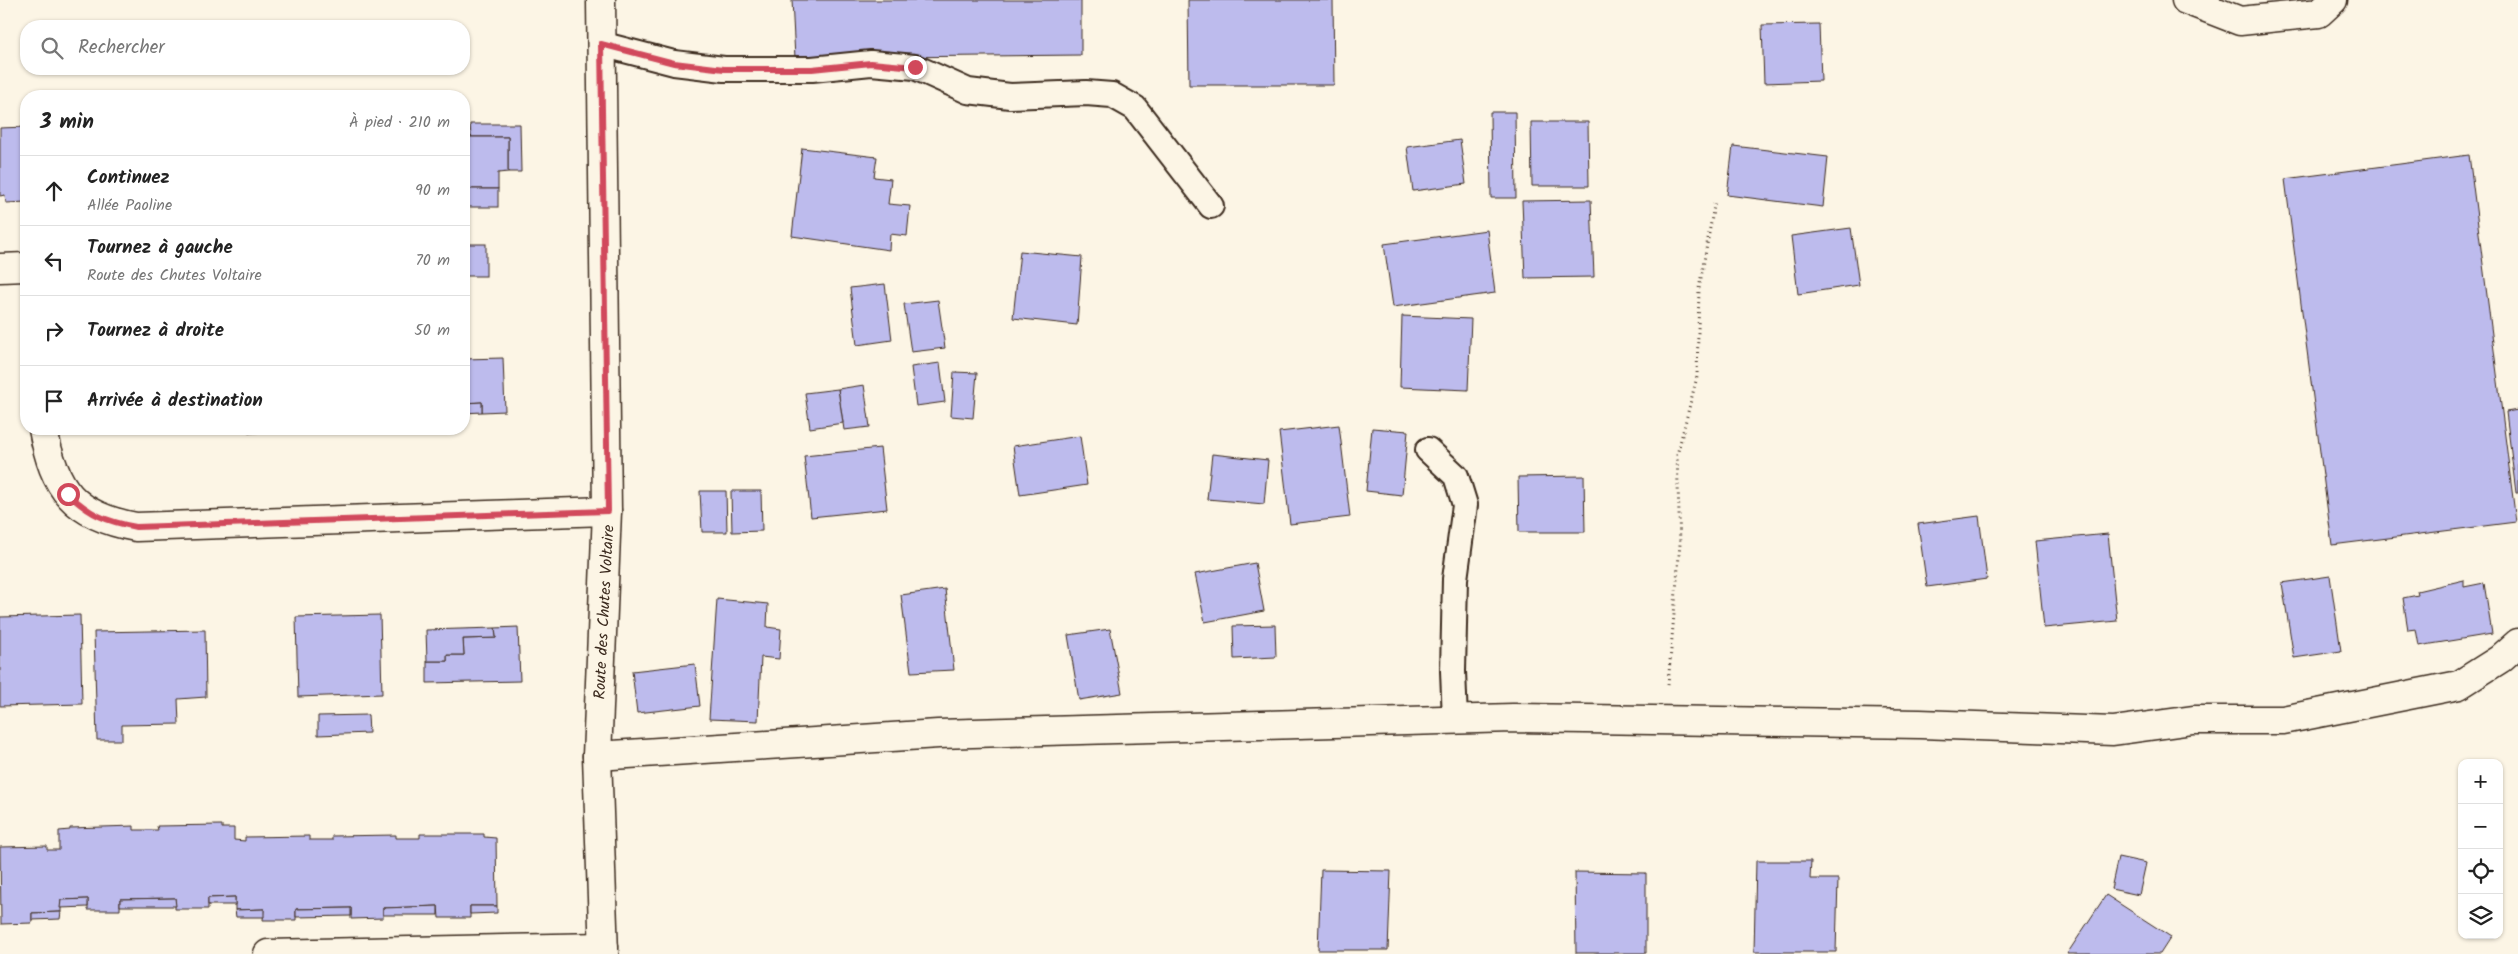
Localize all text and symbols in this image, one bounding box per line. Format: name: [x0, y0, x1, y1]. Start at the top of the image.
search box: [20, 20, 470, 75]
text: Rechercher: [78, 33, 165, 63]
icon: search: [38, 34, 66, 62]
route end: [904, 56, 927, 79]
text: 3 min: [40, 106, 94, 139]
text: À pied · 210 m: [349, 110, 450, 135]
text: Continuez: [87, 163, 170, 193]
icon: ahead: [40, 177, 68, 205]
text: 90 m: [415, 178, 450, 203]
text: Allée Paoline: [87, 193, 172, 218]
text: Tournez à gauche: [87, 233, 233, 263]
icon: left: [40, 247, 68, 275]
text: 70 m: [415, 248, 450, 273]
text: Route des Chutes Voltaire: [87, 263, 262, 288]
text: Tournez à droite: [87, 316, 224, 346]
icon: right: [40, 317, 68, 345]
text: 50 m: [414, 318, 450, 343]
text: Arrivée à destination: [87, 386, 263, 416]
icon: arrive: [40, 387, 68, 415]
route start: [57, 483, 80, 506]
street label: Route des Chutes Voltaire: [587, 524, 622, 700]
map controls: [2458, 759, 2503, 939]
button: +: [2458, 759, 2503, 804]
button: −: [2458, 804, 2503, 849]
button: locate: [2458, 849, 2503, 894]
button: layers: [2458, 894, 2503, 939]

